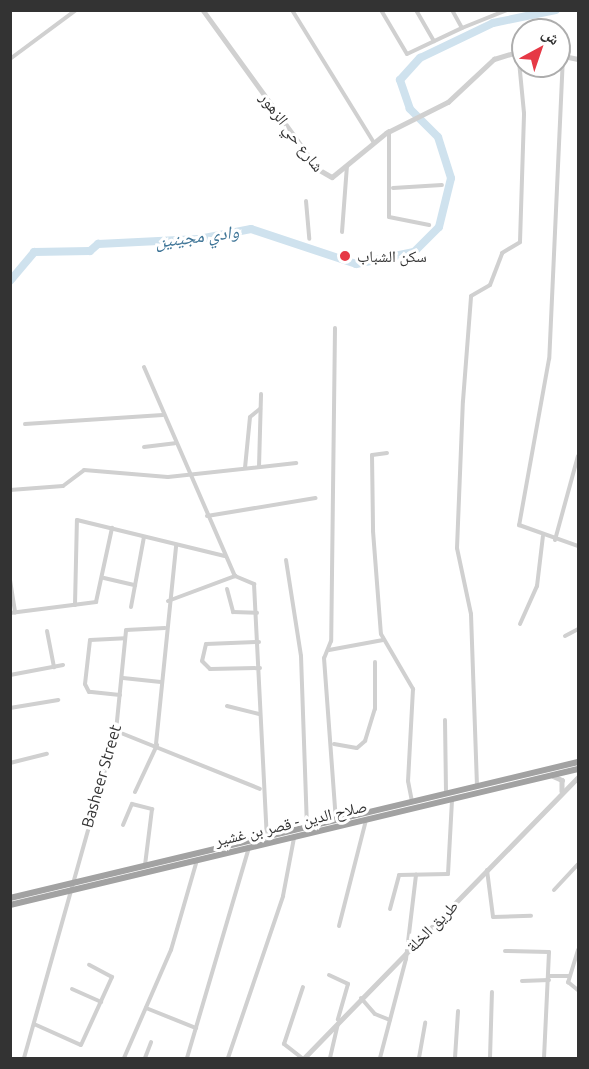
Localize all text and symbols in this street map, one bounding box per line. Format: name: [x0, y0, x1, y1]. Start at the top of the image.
north arrow: [511, 18, 571, 78]
text: ش: [539, 23, 564, 48]
street label: شارع حي الزهور: [256, 89, 328, 175]
water label: وادي مجينين: [154, 220, 240, 252]
place label: سكن الشباب: [357, 246, 427, 266]
marker: سكن الشباب: [338, 249, 352, 263]
street label: Basheer Street: [77, 722, 125, 830]
street label: صلاح الدين - قصر بن غشير: [213, 796, 369, 850]
street label: طريق الخلة: [402, 896, 462, 956]

